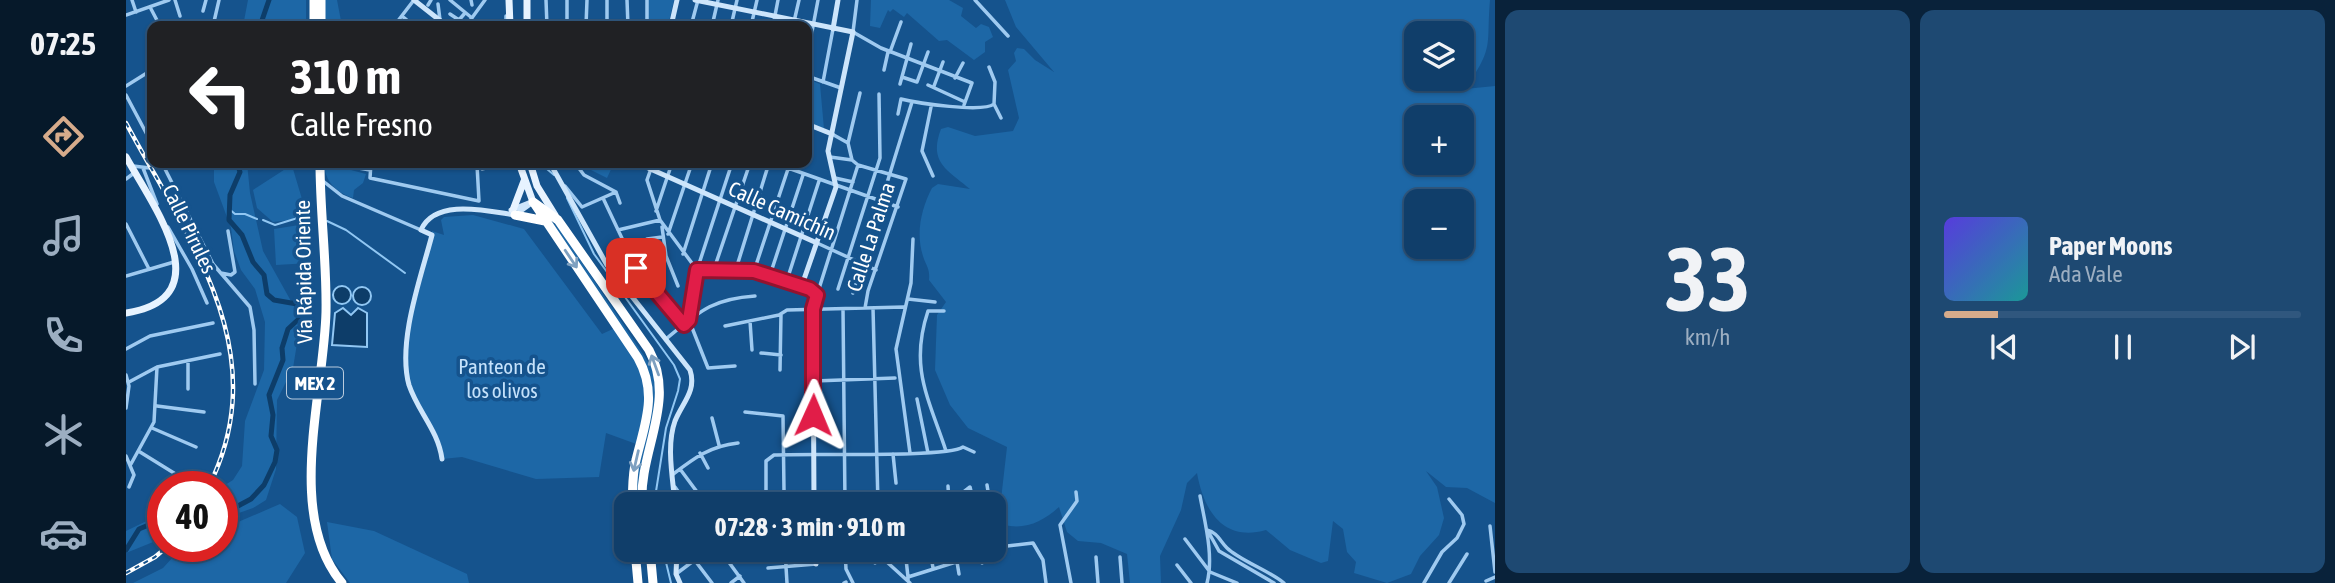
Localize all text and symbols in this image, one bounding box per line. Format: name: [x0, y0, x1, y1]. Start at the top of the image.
map controls: [1404, 21, 1474, 259]
button: layers: [1404, 21, 1474, 91]
text: 07:25: [30, 25, 96, 62]
text: 310 m: [290, 48, 401, 104]
icon: left: [175, 49, 266, 140]
button: +: [1404, 105, 1474, 175]
text: Calle Fresno: [290, 106, 433, 143]
icon: directions: [39, 112, 88, 161]
street label: Calle Camichín: [725, 176, 840, 244]
street label: Calle La Palma: [841, 179, 899, 294]
street label: Calle Pirules: [158, 180, 222, 277]
button: −: [1404, 189, 1474, 259]
street label: Vía Rápida Oriente: [290, 200, 316, 344]
icon: music: [39, 211, 88, 260]
text: 33: [1665, 226, 1750, 330]
text: Paper Moons: [2049, 231, 2172, 261]
pin: [606, 238, 666, 298]
one-way arrow: [563, 249, 578, 268]
icon: arrive: [617, 249, 655, 287]
text: Ada Vale: [2049, 261, 2123, 287]
icon: phone: [39, 311, 88, 360]
text: km/h: [1685, 324, 1730, 350]
icon: previous: [1985, 328, 2023, 366]
icon: pause: [2104, 328, 2142, 366]
icon: next: [2223, 328, 2261, 366]
park label: Panteon de los olivos: [458, 354, 546, 402]
one-way arrow: [648, 355, 660, 377]
road number: MEX 2: [287, 368, 343, 398]
position arrow: [776, 378, 850, 452]
icon: climate: [39, 410, 88, 459]
one-way arrow: [629, 449, 642, 472]
speed limit sign: 40: [147, 471, 238, 562]
icon: car: [39, 509, 88, 558]
text: 07:28 · 3 min · 910 m: [715, 512, 905, 542]

